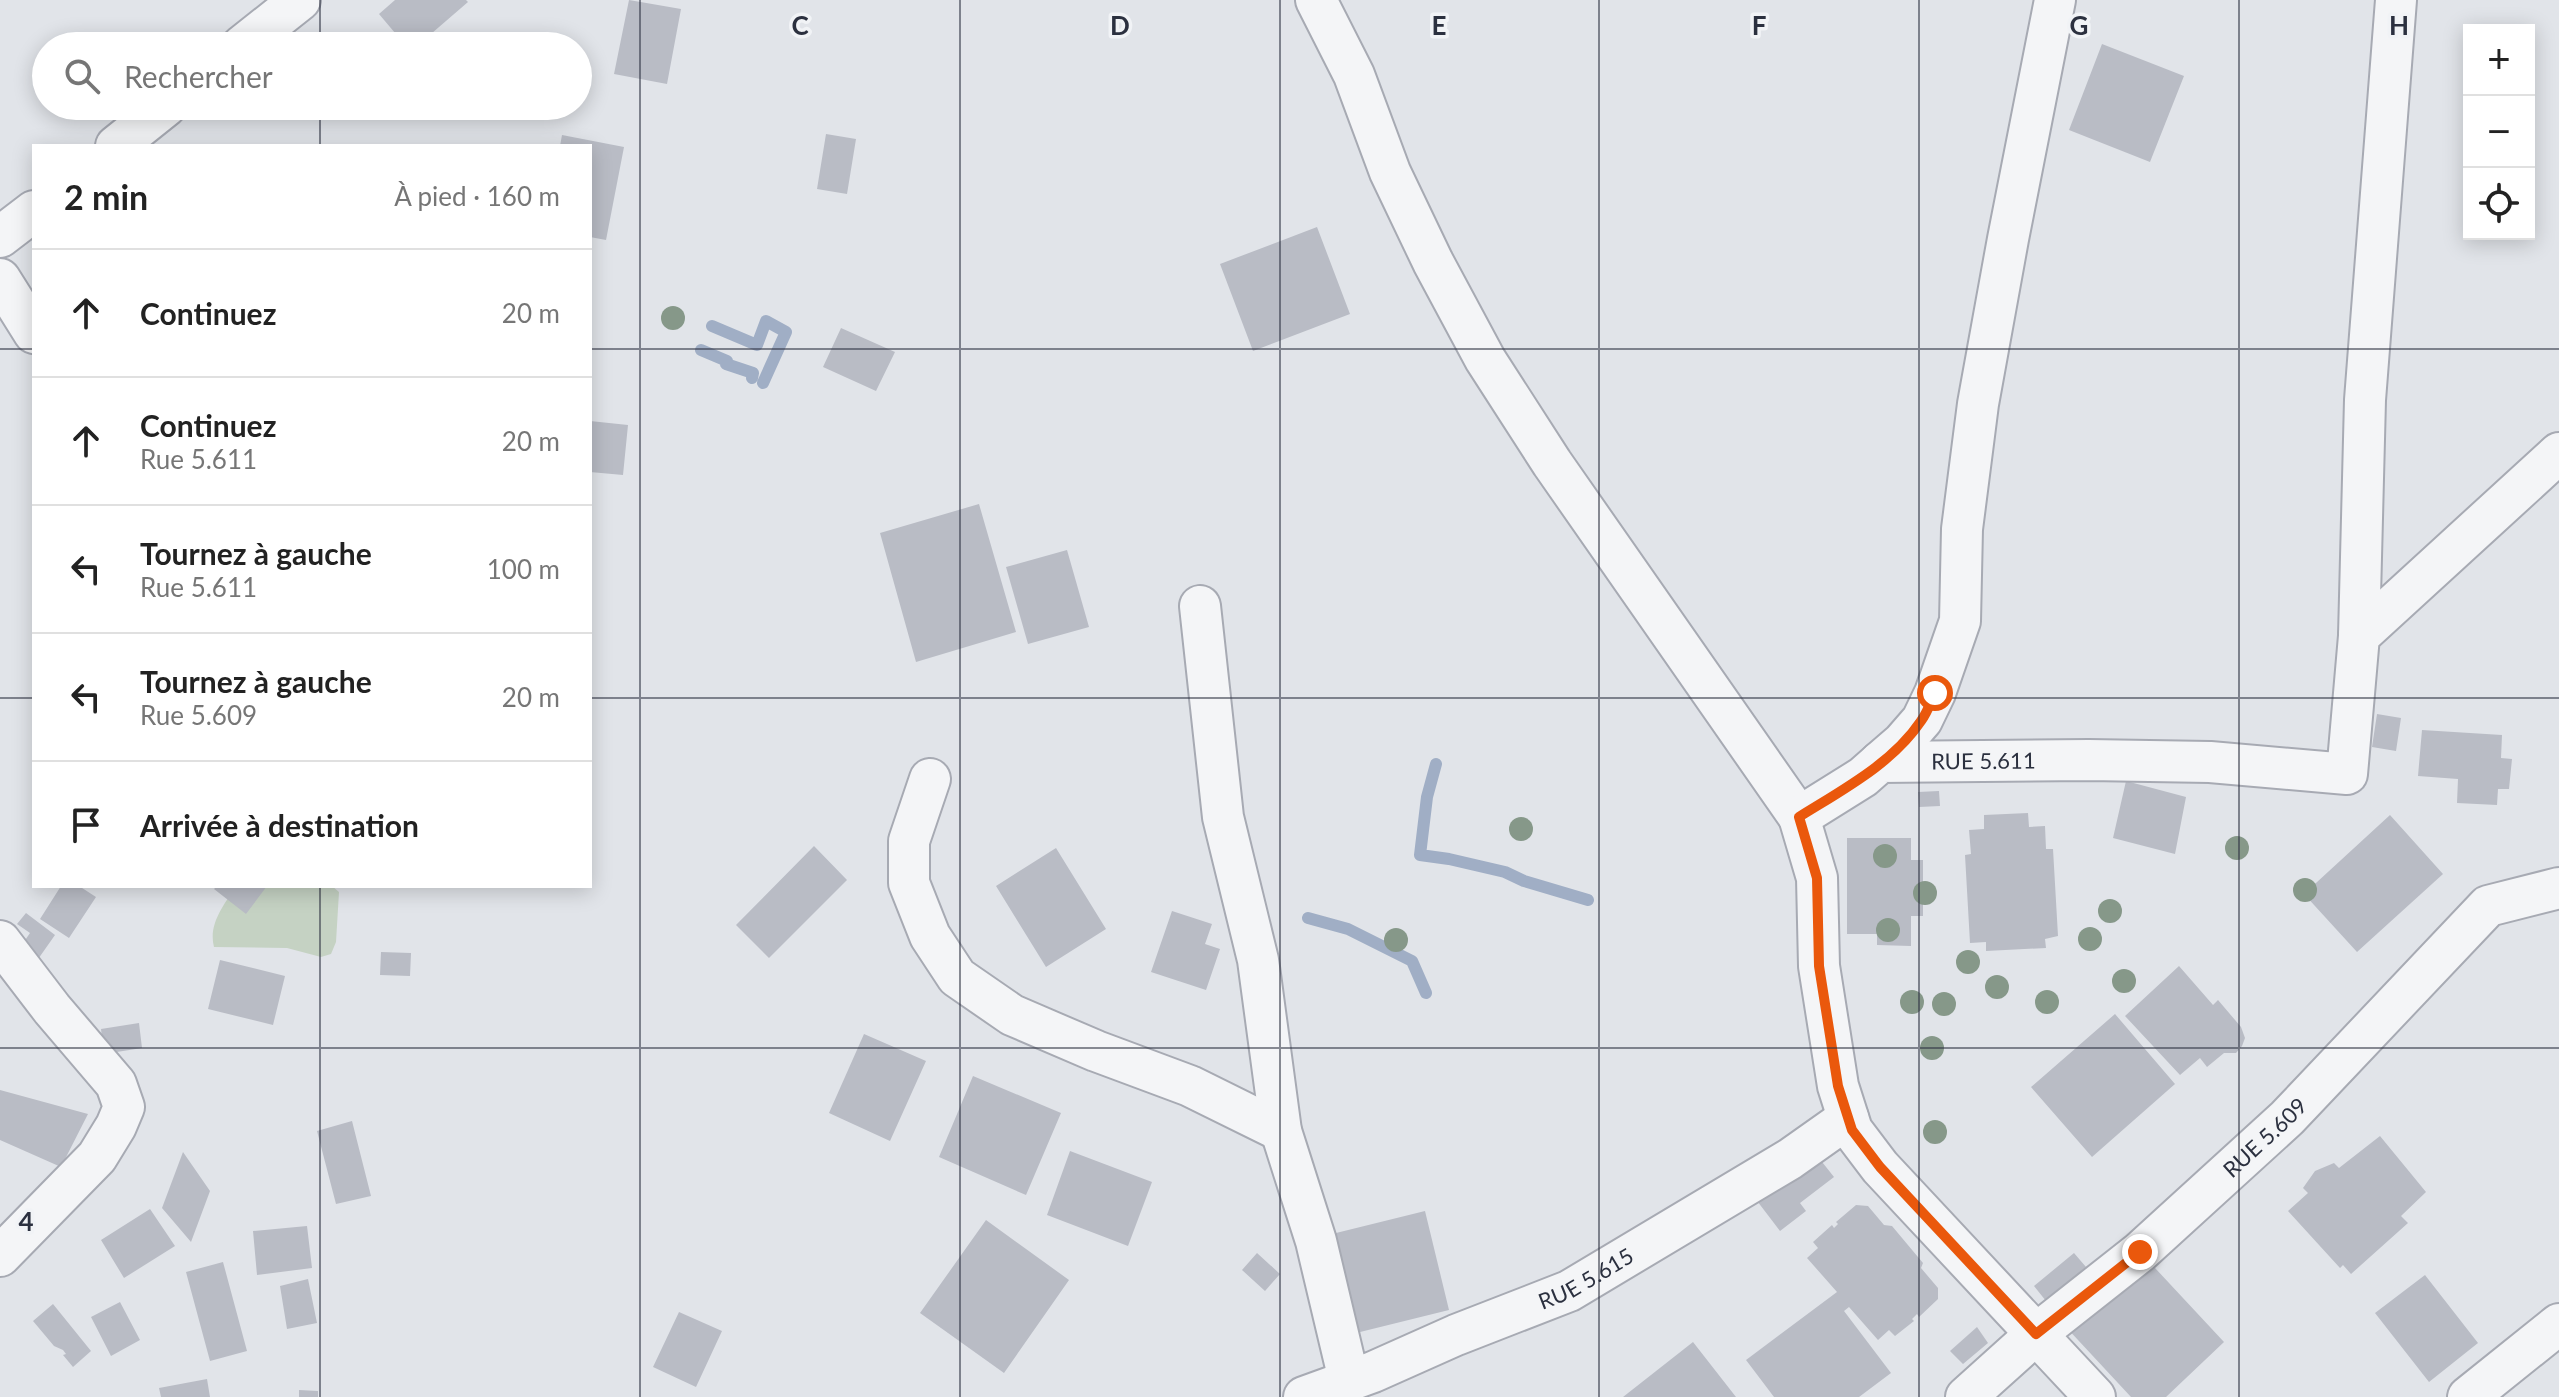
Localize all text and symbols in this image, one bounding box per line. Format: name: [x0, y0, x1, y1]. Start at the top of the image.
text: C: [791, 9, 809, 41]
text: D: [1110, 9, 1130, 41]
text: E: [1432, 9, 1446, 41]
text: F: [1752, 9, 1766, 41]
text: G: [2070, 9, 2088, 41]
text: H: [2389, 9, 2409, 41]
map controls: [2463, 24, 2535, 240]
button: +: [2463, 24, 2535, 96]
search box: [32, 32, 592, 120]
icon: search: [60, 54, 104, 98]
text: Rechercher: [124, 58, 273, 94]
button: −: [2463, 96, 2535, 168]
button: locate: [2463, 168, 2535, 240]
text: 2 min: [64, 176, 148, 217]
text: À pied · 160 m: [394, 180, 560, 212]
icon: ahead: [64, 291, 108, 335]
text: Continuez: [140, 295, 276, 331]
text: 20 m: [502, 297, 560, 329]
text: Continuez: [140, 407, 276, 443]
icon: ahead: [64, 419, 108, 463]
text: 20 m: [502, 425, 560, 457]
text: Rue 5.611: [140, 443, 257, 475]
text: Tournez à gauche: [140, 535, 372, 571]
icon: left: [64, 547, 108, 591]
text: 100 m: [487, 553, 560, 585]
text: Rue 5.611: [140, 571, 257, 603]
text: Tournez à gauche: [140, 663, 372, 699]
icon: left: [64, 675, 108, 719]
route start: [1917, 675, 1953, 711]
text: 20 m: [502, 681, 560, 713]
text: Rue 5.609: [140, 699, 257, 731]
street label: RUE 5.611: [1931, 747, 2036, 775]
icon: arrive: [64, 803, 108, 847]
text: Arrivée à destination: [140, 807, 419, 843]
street label: RUE 5.609: [2217, 1092, 2312, 1183]
text: 4: [18, 1205, 34, 1237]
route end: [2122, 1234, 2158, 1270]
street label: RUE 5.615: [1534, 1242, 1638, 1315]

